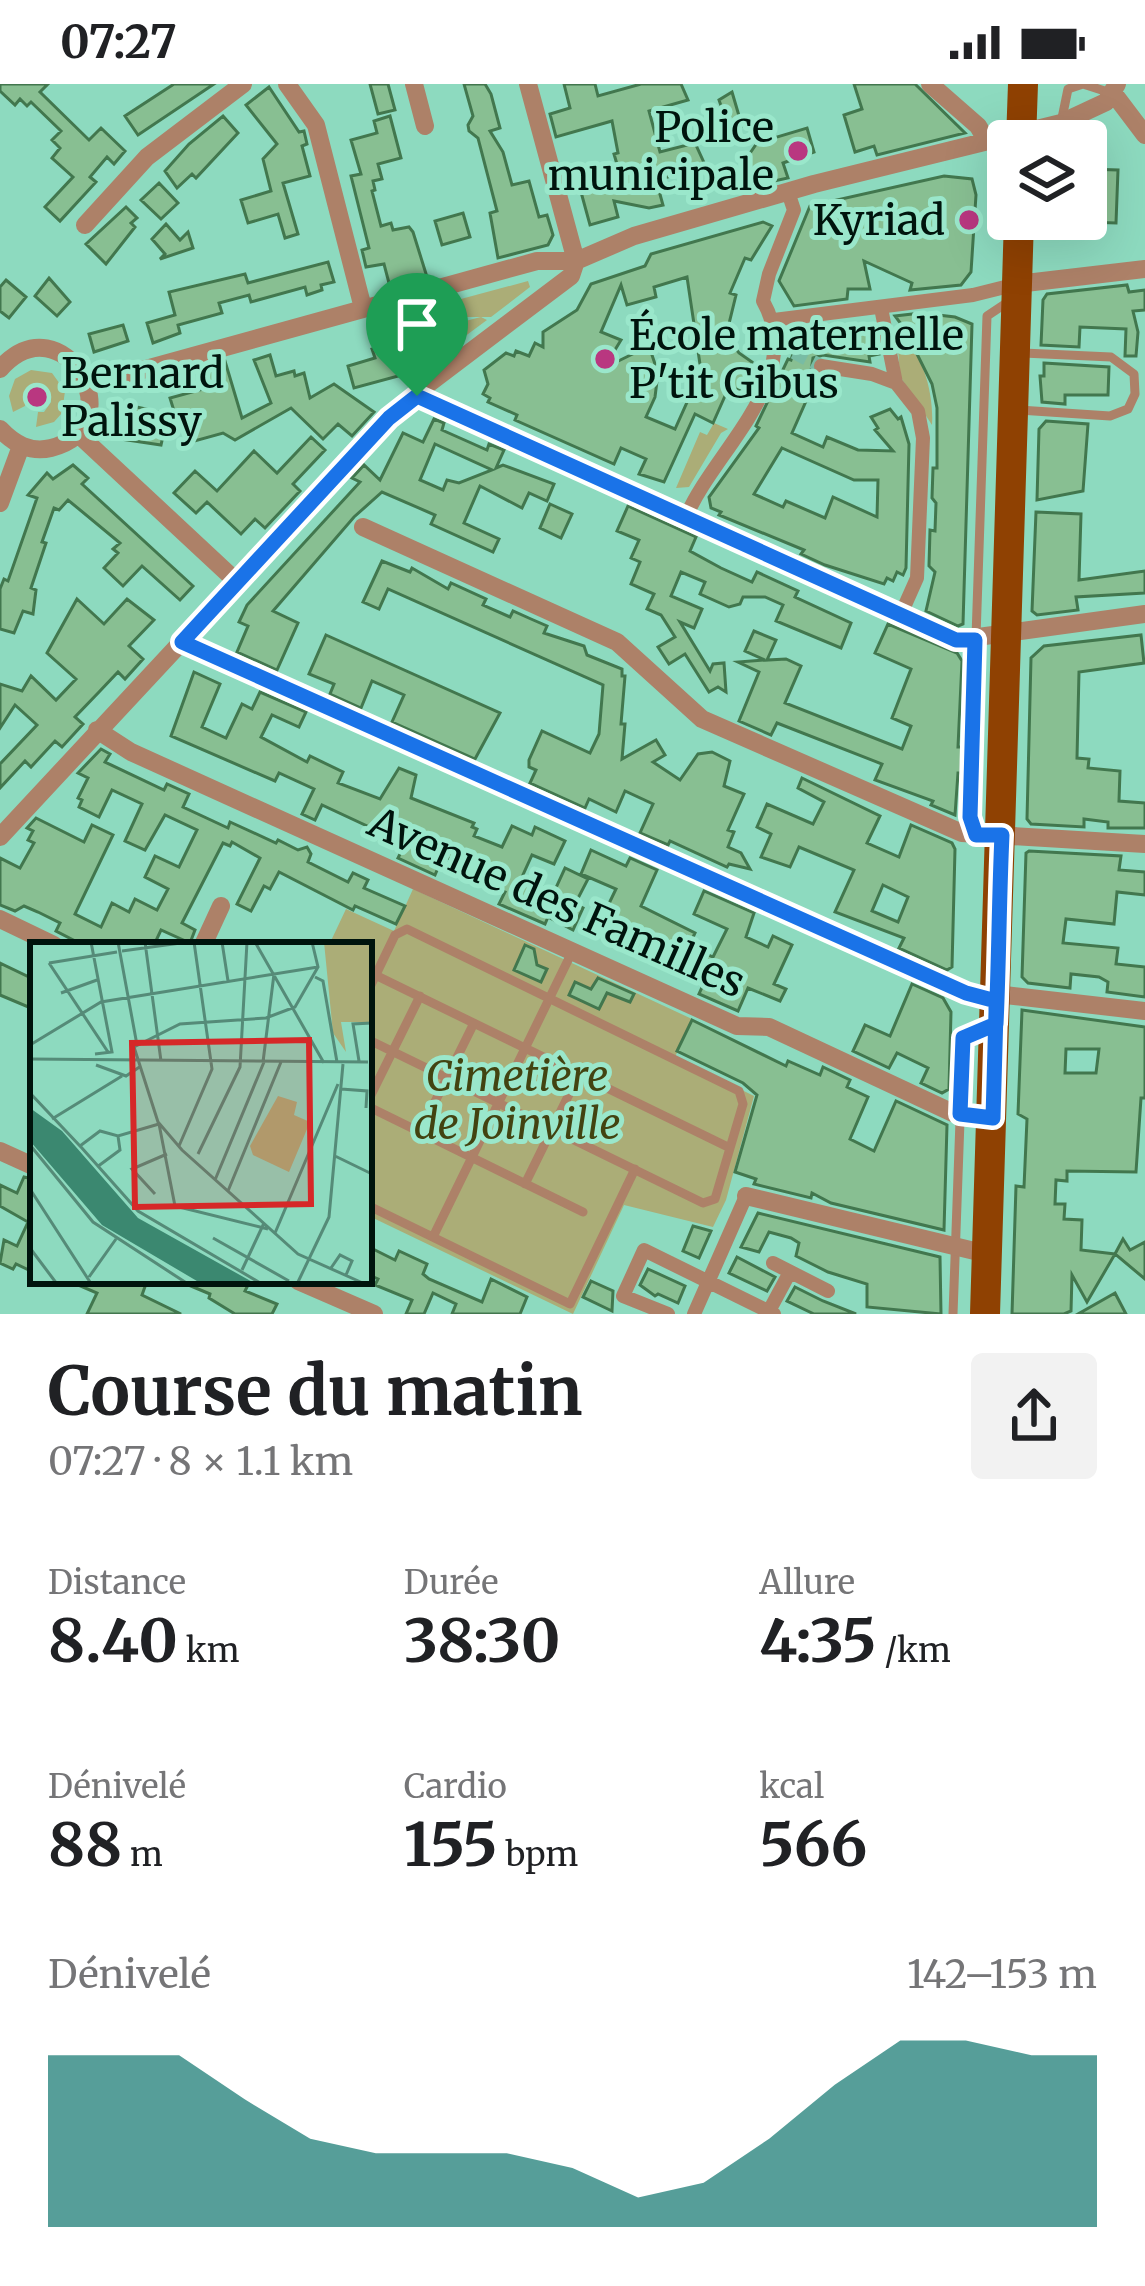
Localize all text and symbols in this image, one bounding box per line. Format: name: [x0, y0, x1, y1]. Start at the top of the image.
text: 07:27: [60, 14, 177, 70]
place label: Police municipale: [548, 101, 774, 201]
map controls: [987, 120, 1107, 240]
button: layers: [987, 120, 1107, 240]
marker: Police municipale: [785, 138, 811, 164]
place label: Kyriad: [813, 194, 945, 246]
marker: Kyriad: [956, 207, 982, 233]
pin: [366, 273, 468, 396]
icon: arrive: [384, 291, 450, 357]
place label: École maternelle P'tit Gibus: [629, 308, 964, 409]
marker: École maternelle P'tit Gibus: [592, 346, 618, 372]
place label: Bernard Palissy: [61, 347, 224, 447]
marker: Bernard Palissy: [24, 384, 50, 410]
street label: Avenue des Familles: [360, 795, 753, 1008]
inset map: [30, 942, 372, 1284]
park label: Cimetière de Joinville: [413, 1050, 621, 1150]
text: Course du matin: [48, 1350, 583, 1433]
button: share: [971, 1353, 1097, 1479]
text: 07:27 · 8 × 1.1 km: [48, 1437, 353, 1486]
text: Distance: [48, 1562, 186, 1603]
text: Durée: [404, 1562, 499, 1603]
text: Allure: [759, 1562, 855, 1603]
text: 8.40: [48, 1603, 178, 1678]
text: 38:30: [404, 1603, 561, 1678]
text: 4:35: [759, 1603, 877, 1678]
text: km: [178, 1630, 240, 1671]
text: /km: [877, 1630, 951, 1671]
text: Dénivelé: [48, 1766, 186, 1807]
text: Cardio: [404, 1766, 507, 1807]
text: kcal: [759, 1766, 824, 1807]
text: 88: [48, 1807, 122, 1882]
text: 155: [404, 1807, 498, 1882]
text: 566: [759, 1807, 867, 1882]
text: m: [122, 1834, 163, 1875]
text: bpm: [498, 1834, 578, 1875]
text: Dénivelé: [48, 1950, 211, 1999]
text: 142–153 m: [907, 1950, 1097, 1999]

